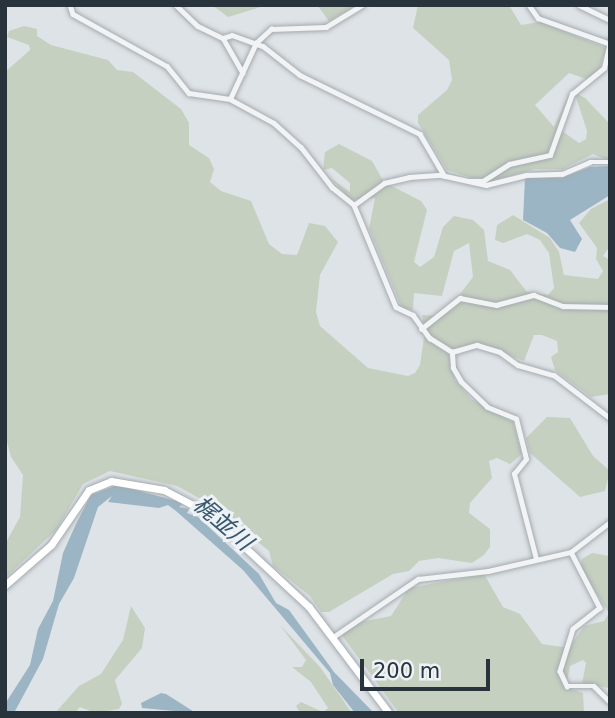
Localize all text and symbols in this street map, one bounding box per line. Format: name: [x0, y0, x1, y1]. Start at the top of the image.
water label: 梶並川: [188, 490, 258, 556]
scale bar: [363, 644, 492, 688]
text: 200 m: [373, 659, 440, 683]

